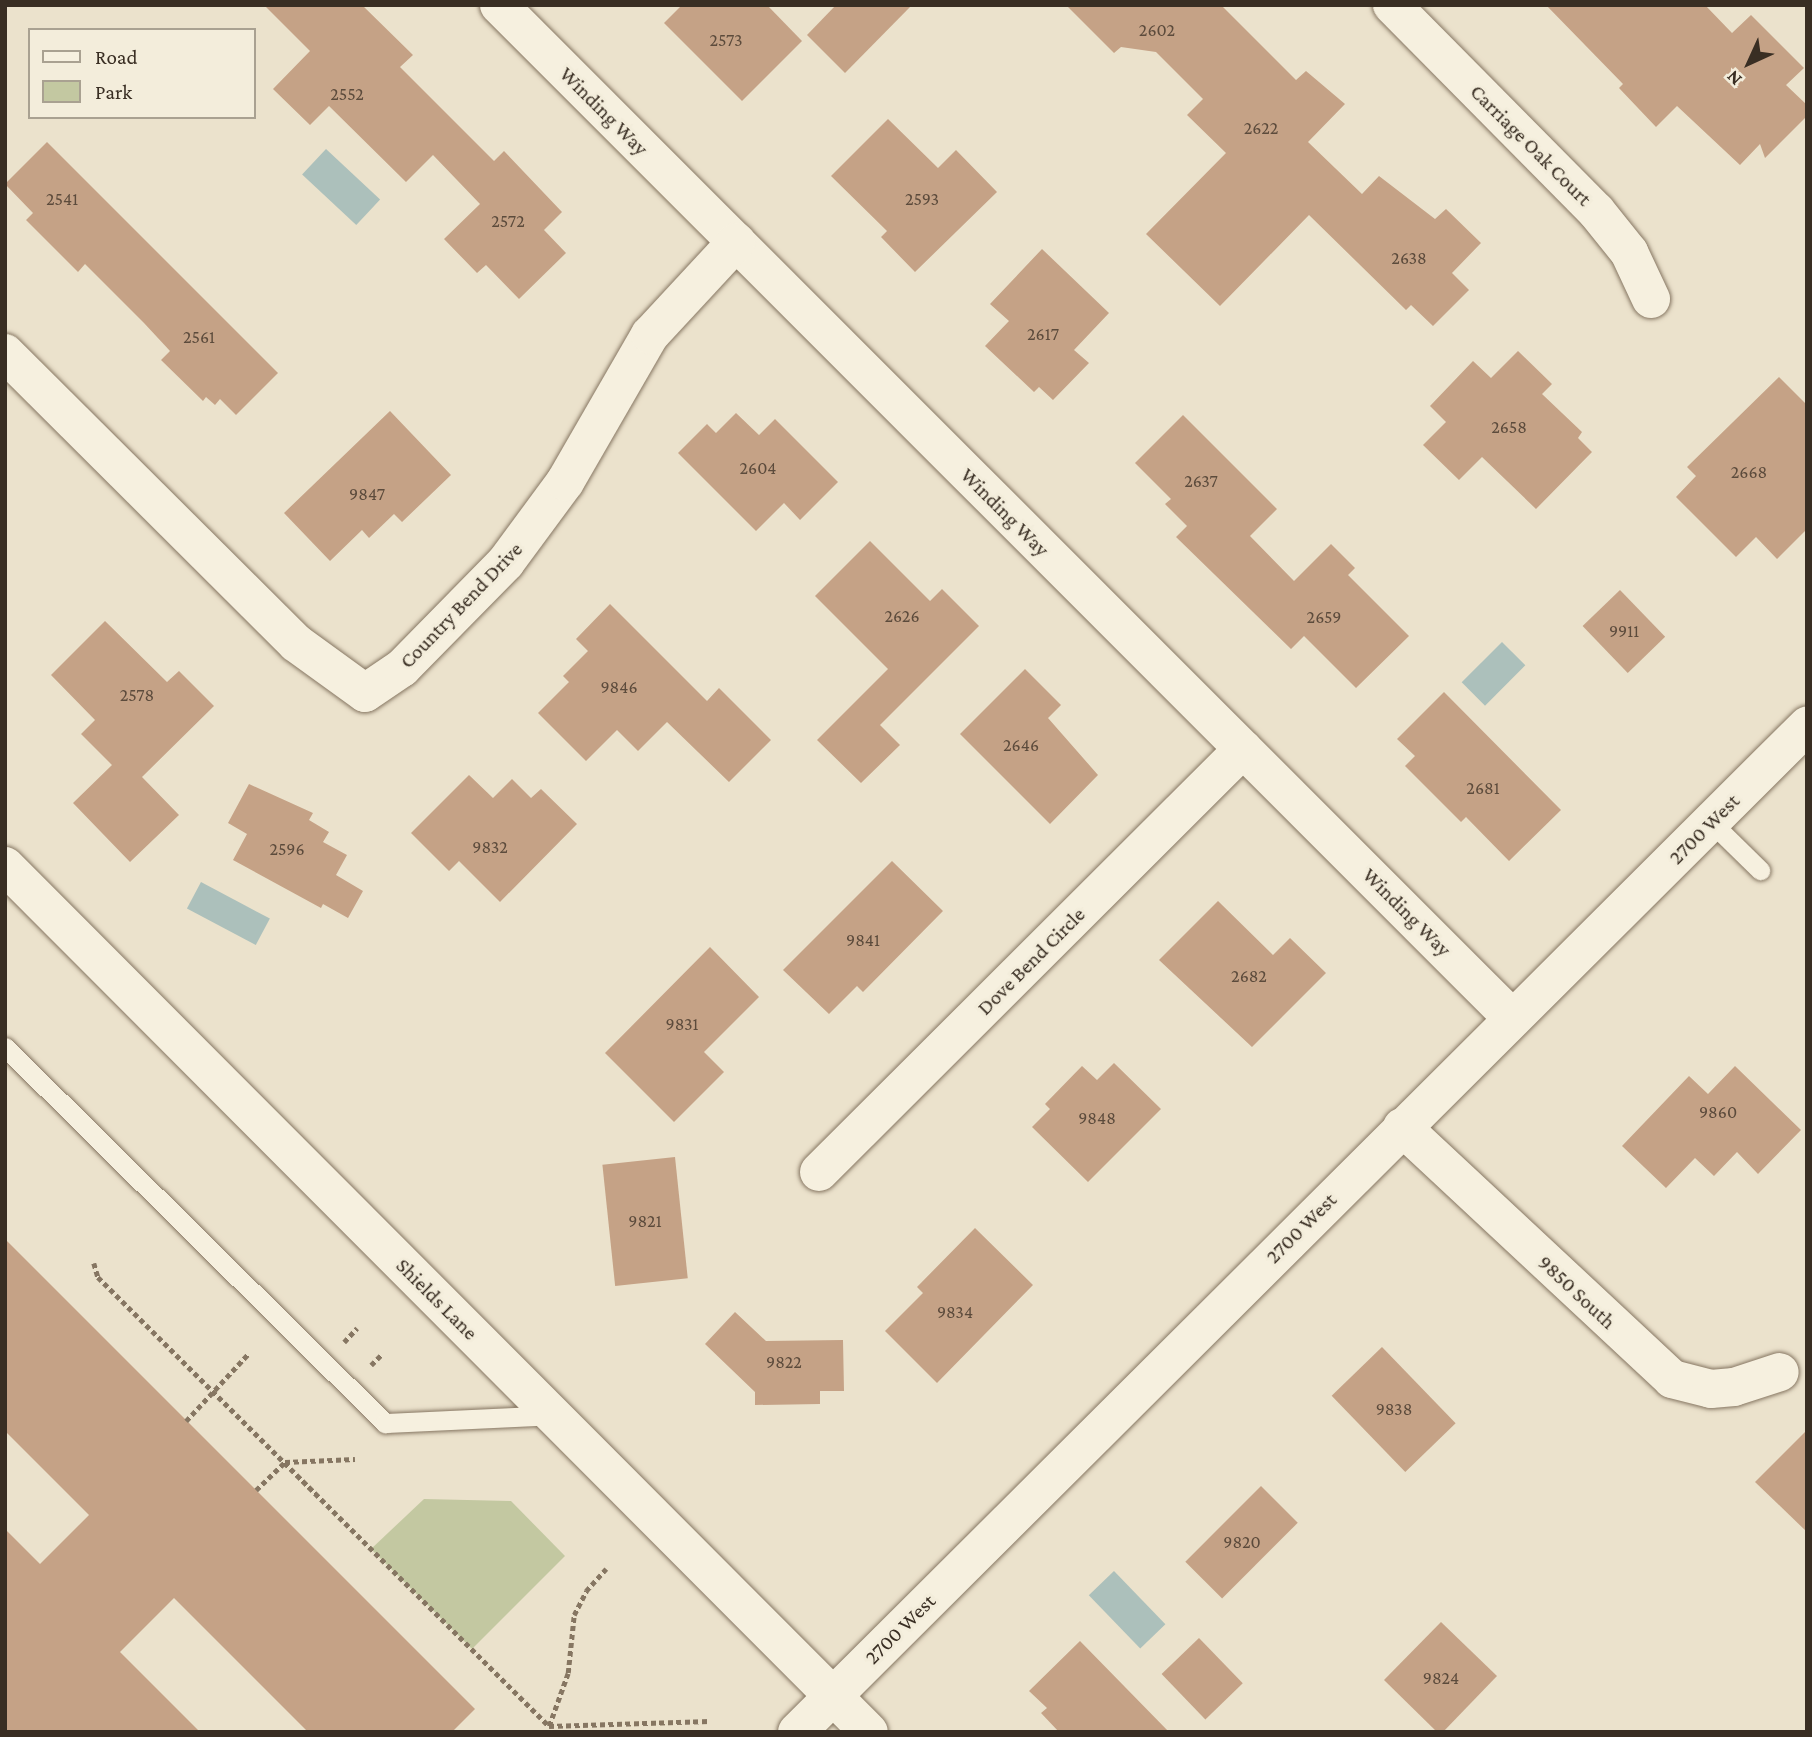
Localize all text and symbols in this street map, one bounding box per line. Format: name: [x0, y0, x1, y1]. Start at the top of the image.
house number: 2602: [1139, 19, 1175, 41]
legend: [28, 28, 256, 119]
north arrow: [1714, 28, 1784, 98]
house number: 2573: [709, 29, 743, 51]
text: Road: [95, 45, 138, 69]
street label: Winding Way: [554, 61, 654, 161]
text: N: [1722, 66, 1746, 90]
street label: Carriage Oak Court: [1465, 79, 1597, 211]
text: Park: [95, 80, 132, 104]
house number: 2552: [330, 83, 364, 105]
house number: 2622: [1244, 117, 1278, 139]
house number: 2541: [46, 188, 78, 210]
house number: 2593: [905, 188, 939, 210]
house number: 2572: [491, 210, 525, 232]
house number: 2638: [1391, 247, 1427, 269]
house number: 2617: [1027, 323, 1059, 345]
house number: 2561: [183, 326, 215, 348]
house number: 2658: [1491, 416, 1527, 438]
house number: 2604: [739, 457, 777, 479]
house number: 2668: [1731, 461, 1767, 483]
street label: Winding Way: [955, 462, 1055, 562]
house number: 2637: [1184, 470, 1218, 492]
house number: 9847: [349, 483, 385, 505]
street label: Country Bend Drive: [394, 537, 528, 673]
house number: 2626: [884, 605, 920, 627]
house number: 2659: [1307, 606, 1341, 628]
house number: 9911: [1609, 620, 1639, 642]
house number: 9846: [600, 676, 638, 698]
house number: 2578: [120, 684, 154, 706]
house number: 2646: [1003, 734, 1039, 756]
house number: 2681: [1466, 777, 1500, 799]
street label: 2700 West: [1663, 788, 1745, 870]
house number: 9832: [472, 836, 508, 858]
house number: 2596: [269, 838, 305, 860]
street label: Winding Way: [1357, 862, 1457, 962]
street label: Dove Bend Circle: [972, 902, 1090, 1020]
house number: 9841: [846, 929, 880, 951]
house number: 2682: [1231, 965, 1267, 987]
house number: 9831: [666, 1013, 698, 1035]
house number: 9860: [1699, 1101, 1737, 1123]
house number: 9848: [1078, 1107, 1116, 1129]
street label: 2700 West: [1260, 1187, 1342, 1269]
house number: 9821: [628, 1210, 662, 1232]
street label: 9850 South: [1533, 1250, 1621, 1334]
street label: Shields Lane: [391, 1253, 483, 1345]
house number: 9834: [937, 1301, 973, 1323]
house number: 9822: [766, 1351, 802, 1373]
house number: 9838: [1376, 1398, 1412, 1420]
house number: 9820: [1223, 1531, 1261, 1553]
street label: 2700 West: [859, 1588, 941, 1670]
house number: 9824: [1423, 1667, 1459, 1689]

